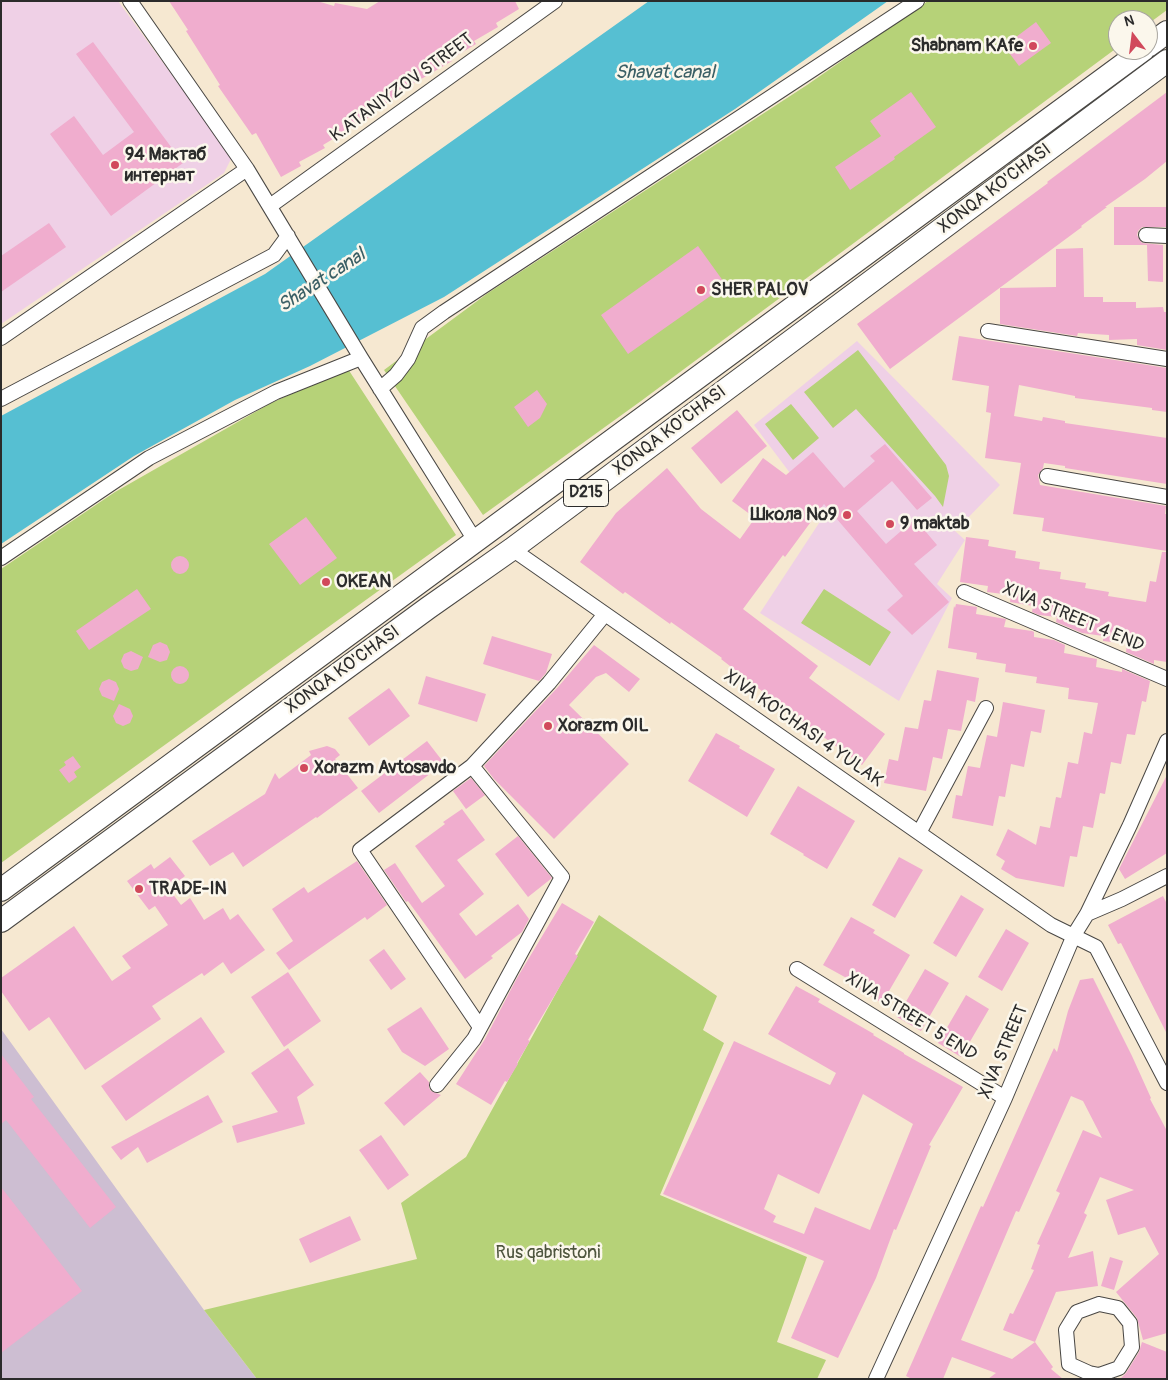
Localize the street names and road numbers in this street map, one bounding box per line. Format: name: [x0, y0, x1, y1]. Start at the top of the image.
street label: K.ATANIYZOV STREET: [326, 29, 478, 147]
street label: XONQA KO'CHASI: [934, 139, 1056, 239]
street label: XONQA KO'CHASI: [609, 381, 731, 481]
road number: D215: [564, 479, 608, 506]
street label: XIVA STREET 4 END: [999, 578, 1147, 658]
street label: XONQA KO'CHASI: [282, 621, 404, 719]
street label: XIVA KO'CHASI 4 YULAK: [719, 666, 887, 792]
street label: XIVA STREET 5 END: [841, 968, 981, 1066]
street label: XIVA STREET: [975, 1002, 1033, 1102]

